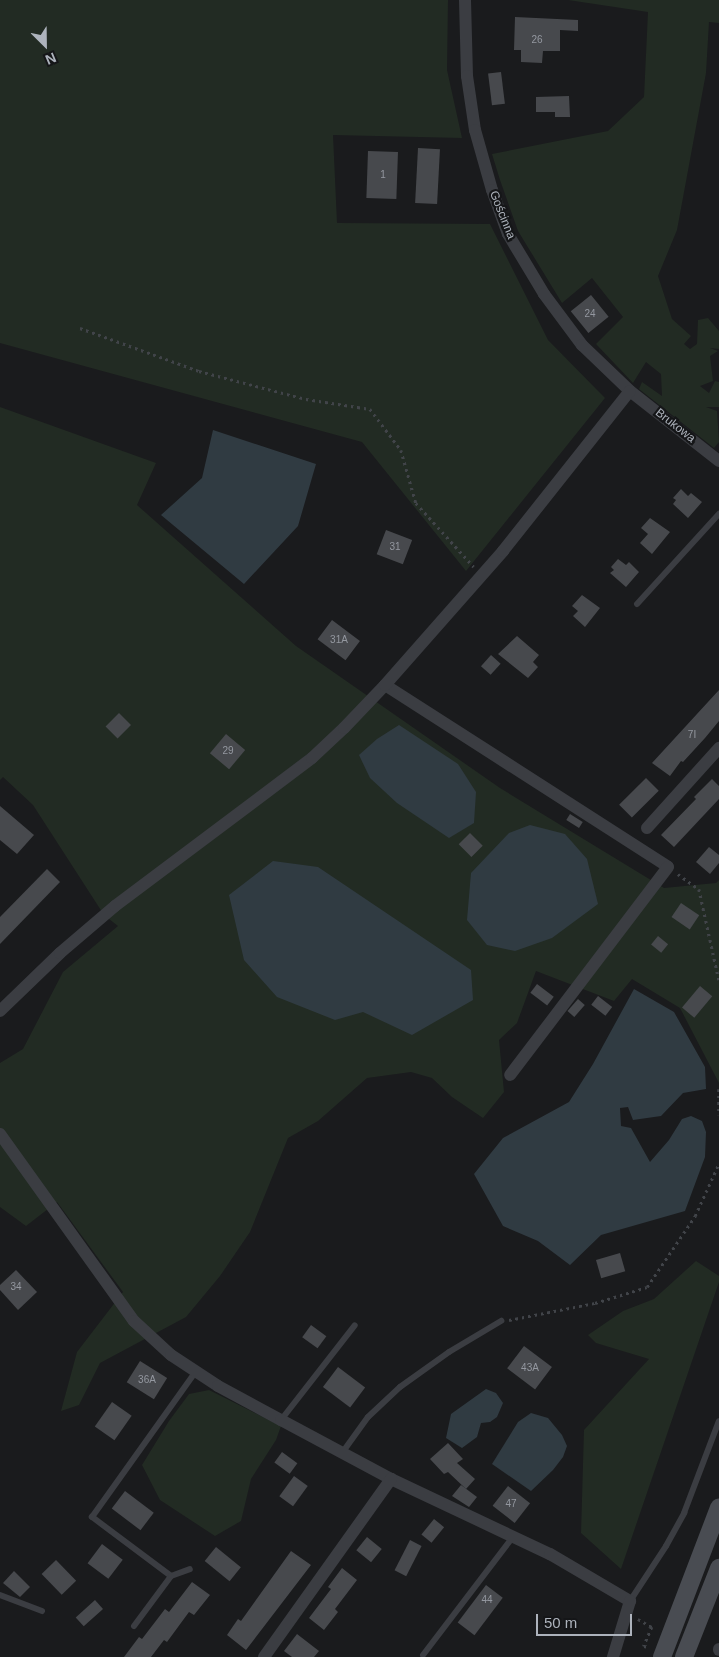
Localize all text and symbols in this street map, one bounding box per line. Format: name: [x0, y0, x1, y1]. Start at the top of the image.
north arrow: [20, 20, 70, 70]
house number: 26: [531, 34, 543, 46]
text: N: [43, 49, 59, 68]
house number: 1: [380, 169, 386, 181]
street label: Gościnna: [486, 189, 518, 241]
house number: 24: [584, 308, 596, 320]
street label: Brukowa: [652, 406, 698, 446]
house number: 31: [389, 541, 401, 553]
house number: 31A: [330, 634, 348, 646]
house number: 7I: [688, 729, 696, 741]
house number: 29: [222, 745, 234, 757]
house number: 34: [10, 1281, 22, 1293]
house number: 43A: [521, 1362, 539, 1374]
house number: 36A: [138, 1374, 156, 1386]
house number: 47: [505, 1498, 517, 1510]
house number: 44: [481, 1594, 493, 1606]
scale bar: [539, 1604, 635, 1636]
text: 50 m: [544, 1614, 577, 1631]

